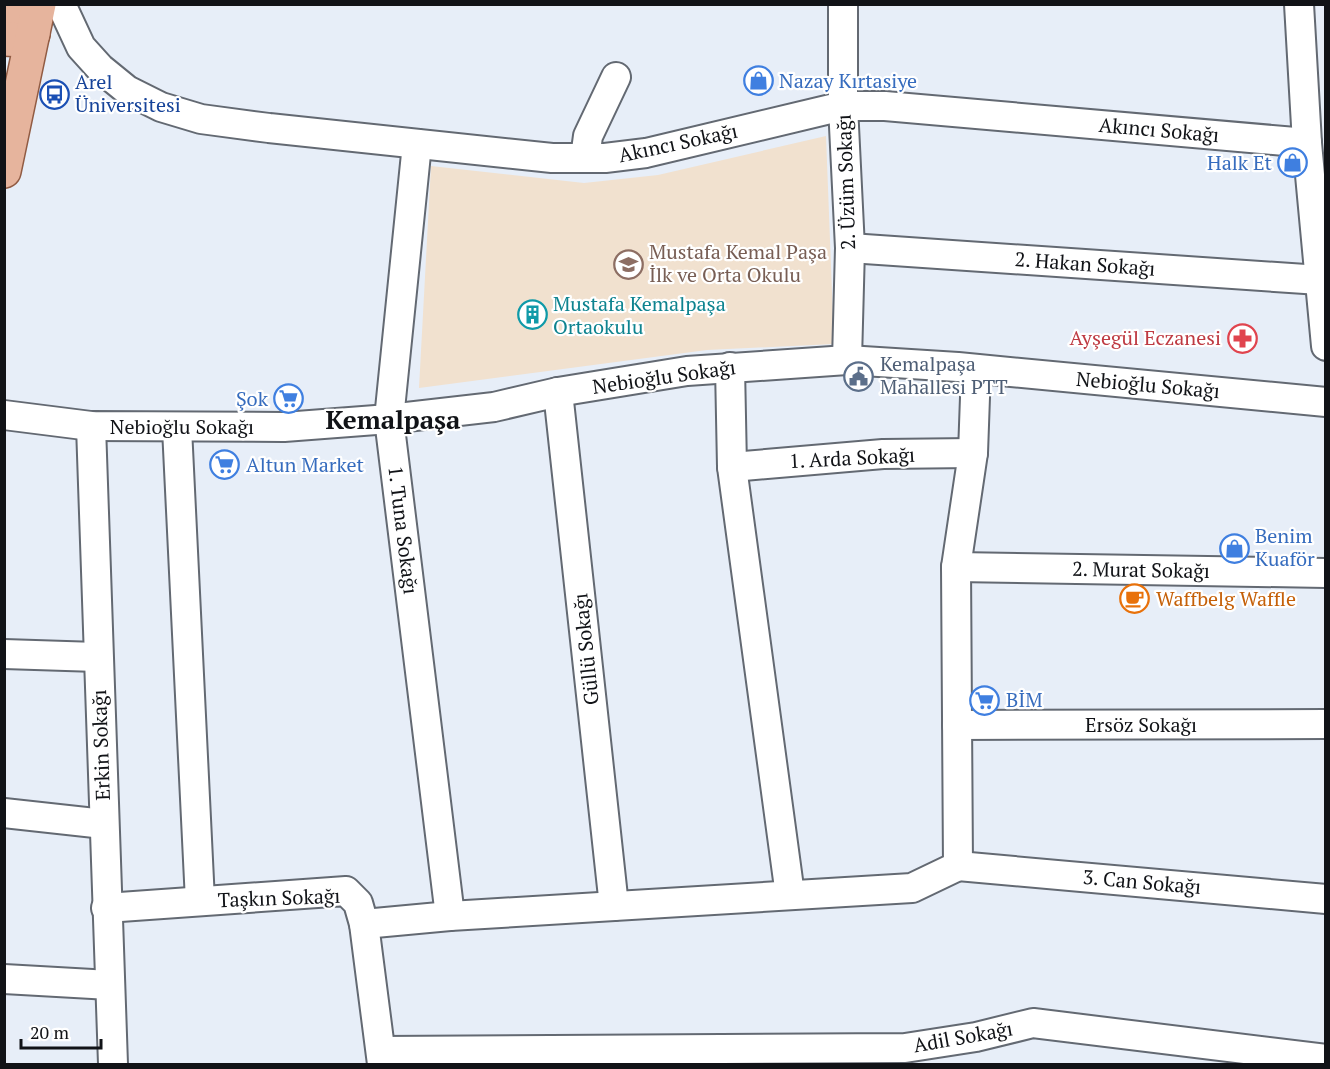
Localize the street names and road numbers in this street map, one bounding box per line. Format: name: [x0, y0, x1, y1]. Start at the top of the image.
street label: Akıncı Sokağı: [1098, 111, 1220, 148]
street label: 2. Üzüm Sokağı: [830, 114, 861, 250]
street label: Akıncı Sokağı: [616, 117, 740, 168]
street label: 2. Hakan Sokağı: [1014, 245, 1156, 282]
street label: Nebioğlu Sokağı: [591, 353, 737, 400]
street label: Nebioğlu Sokağı: [1075, 365, 1221, 404]
street label: Nebioğlu Sokağı: [110, 413, 254, 440]
street label: 1. Arda Sokağı: [788, 441, 916, 474]
street label: 1. Tuna Sokağı: [382, 464, 425, 596]
street label: 2. Murat Sokağı: [1072, 555, 1210, 584]
street label: Güllü Sokağı: [566, 592, 605, 706]
street label: Erkin Sokağı: [85, 689, 116, 801]
street label: Ersöz Sokağı: [1085, 711, 1197, 738]
street label: 3. Can Sokağı: [1082, 863, 1202, 900]
street label: Taşkın Sokağı: [217, 882, 341, 913]
street label: Adil Sokağı: [911, 1014, 1015, 1059]

